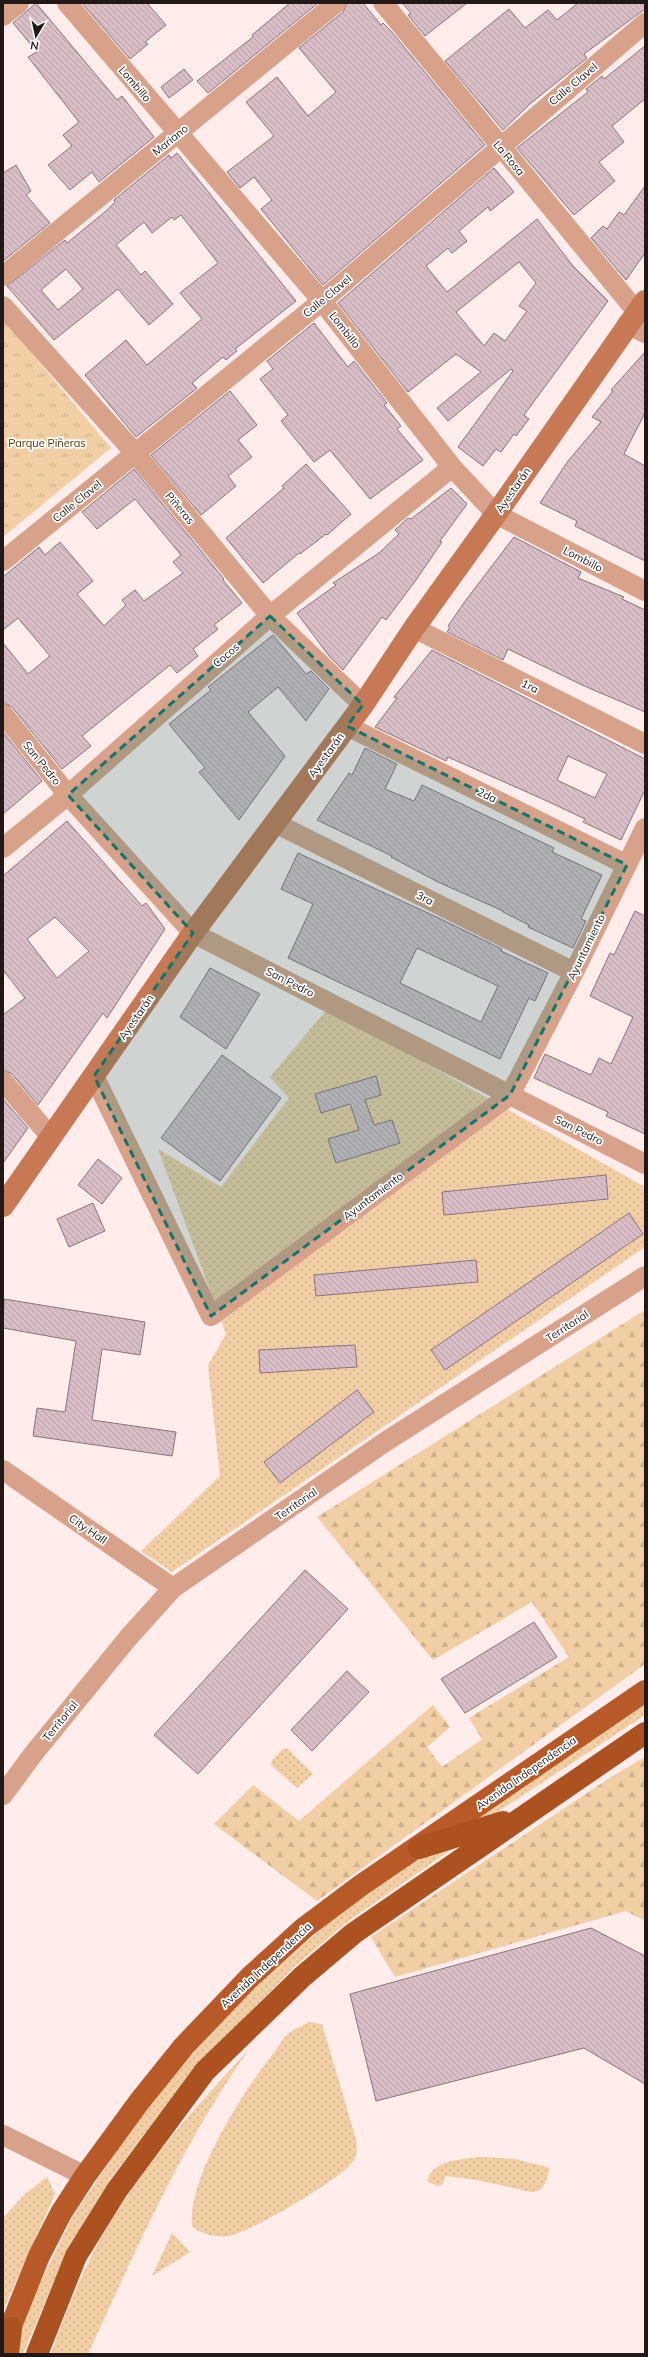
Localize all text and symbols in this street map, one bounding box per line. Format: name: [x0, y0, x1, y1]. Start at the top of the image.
north arrow: [16, 16, 56, 56]
text: N: [29, 38, 40, 53]
street label: Calle Clavel: [546, 60, 600, 108]
street label: Lombillo: [116, 63, 154, 105]
street label: Mariano: [149, 121, 191, 159]
street label: La Rosa: [490, 138, 528, 178]
street label: Calle Clavel: [300, 272, 354, 320]
street label: Lombillo: [326, 309, 364, 351]
park label: Parque Piñeras: [8, 436, 86, 450]
street label: Ayestarán: [492, 465, 534, 515]
street label: Calle Clavel: [50, 477, 104, 525]
street label: Piñeras: [162, 489, 198, 527]
street label: Lombillo: [561, 543, 605, 575]
street label: Cocos: [210, 640, 242, 670]
street label: 1ra: [519, 676, 541, 696]
street label: Ayestarán: [305, 730, 347, 780]
street label: San Pedro: [20, 738, 64, 788]
street label: 2da: [475, 784, 499, 806]
street label: 3ra: [414, 888, 436, 908]
street label: Ayuntamiento: [564, 912, 608, 982]
street label: San Pedro: [263, 964, 317, 1000]
street label: Ayestarán: [115, 992, 157, 1042]
street label: San Pedro: [552, 1112, 606, 1148]
street label: Ayuntamiento: [340, 1169, 406, 1223]
street label: Territorial: [543, 1307, 591, 1345]
street label: Territorial: [272, 1484, 320, 1524]
street label: City Hall: [66, 1511, 110, 1547]
street label: Territorial: [39, 1698, 81, 1744]
street label: Avenida Independencia: [473, 1733, 579, 1813]
street label: Avenida Independencia: [218, 1919, 314, 2011]

